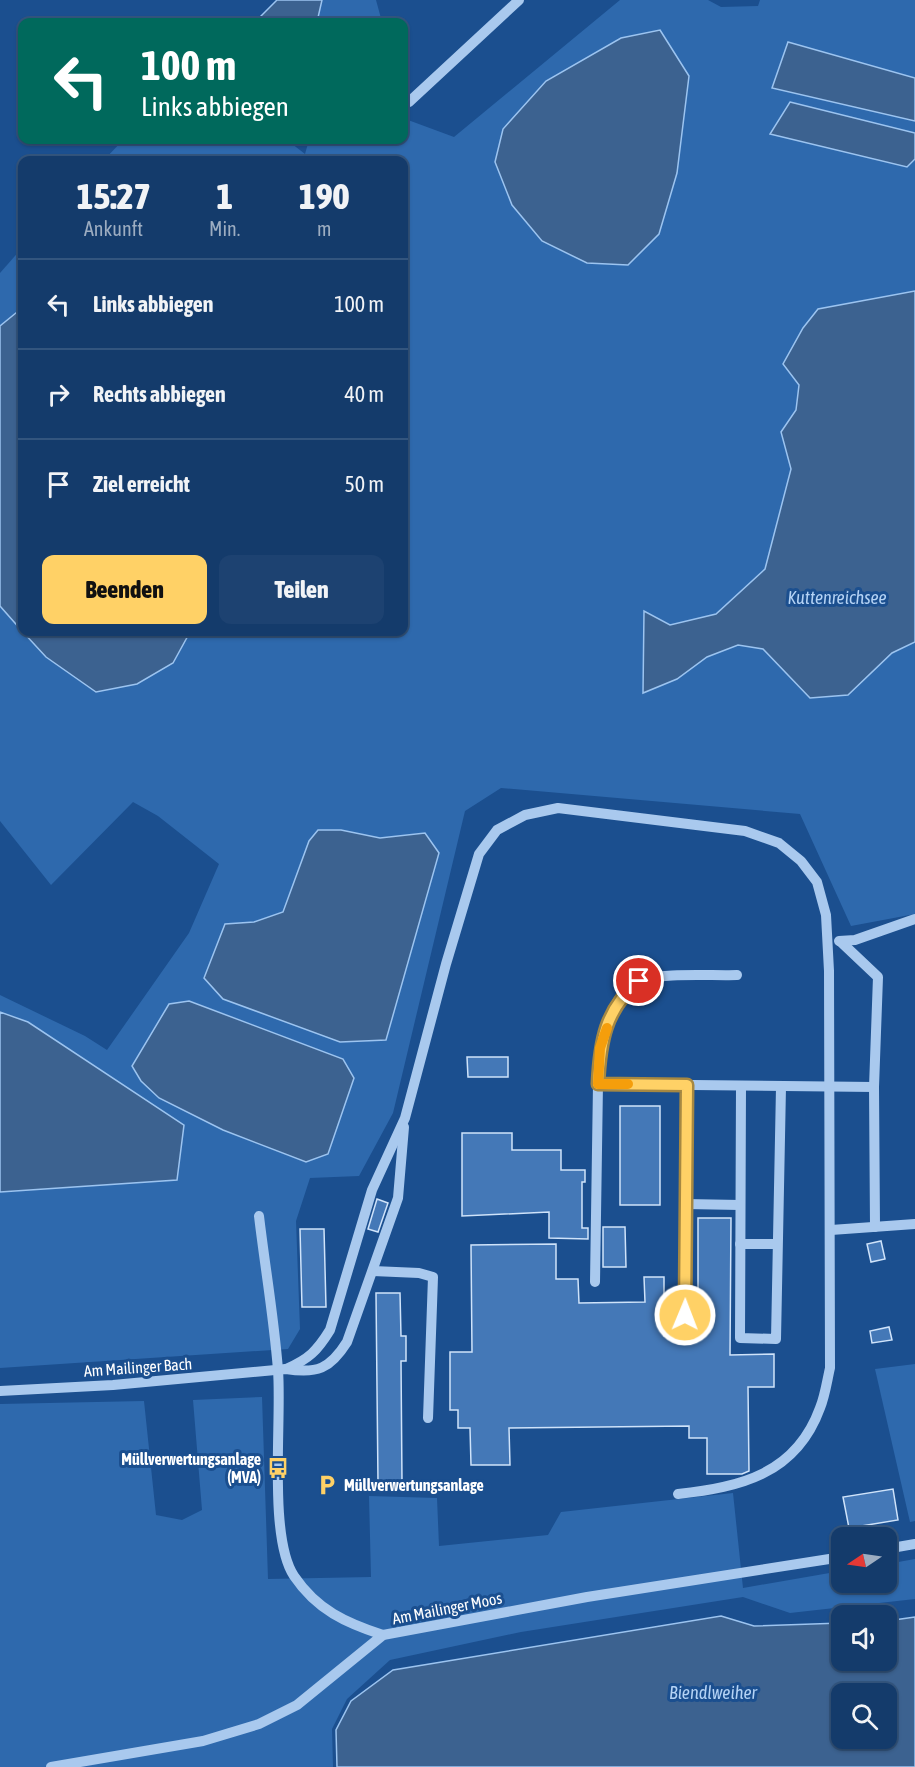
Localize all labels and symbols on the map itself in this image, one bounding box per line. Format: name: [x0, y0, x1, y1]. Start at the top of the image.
water label: Kuttenreichsee: [787, 587, 887, 608]
pin: [613, 955, 664, 1006]
position arrow: [653, 1283, 717, 1347]
street label: Am Mailinger Bach: [83, 1354, 193, 1381]
place label: Müllverwertungsanlage (MVA): [121, 1450, 261, 1486]
bus stop icon: Müllverwertungsanlage (MVA): [266, 1456, 290, 1480]
parking icon: Müllverwertungsanlage: [315, 1473, 339, 1497]
place label: Müllverwertungsanlage: [344, 1476, 484, 1494]
north arrow: [831, 1527, 897, 1593]
street label: Am Mailinger Moos: [391, 1588, 504, 1628]
water label: Biendlweiher: [669, 1682, 758, 1703]

